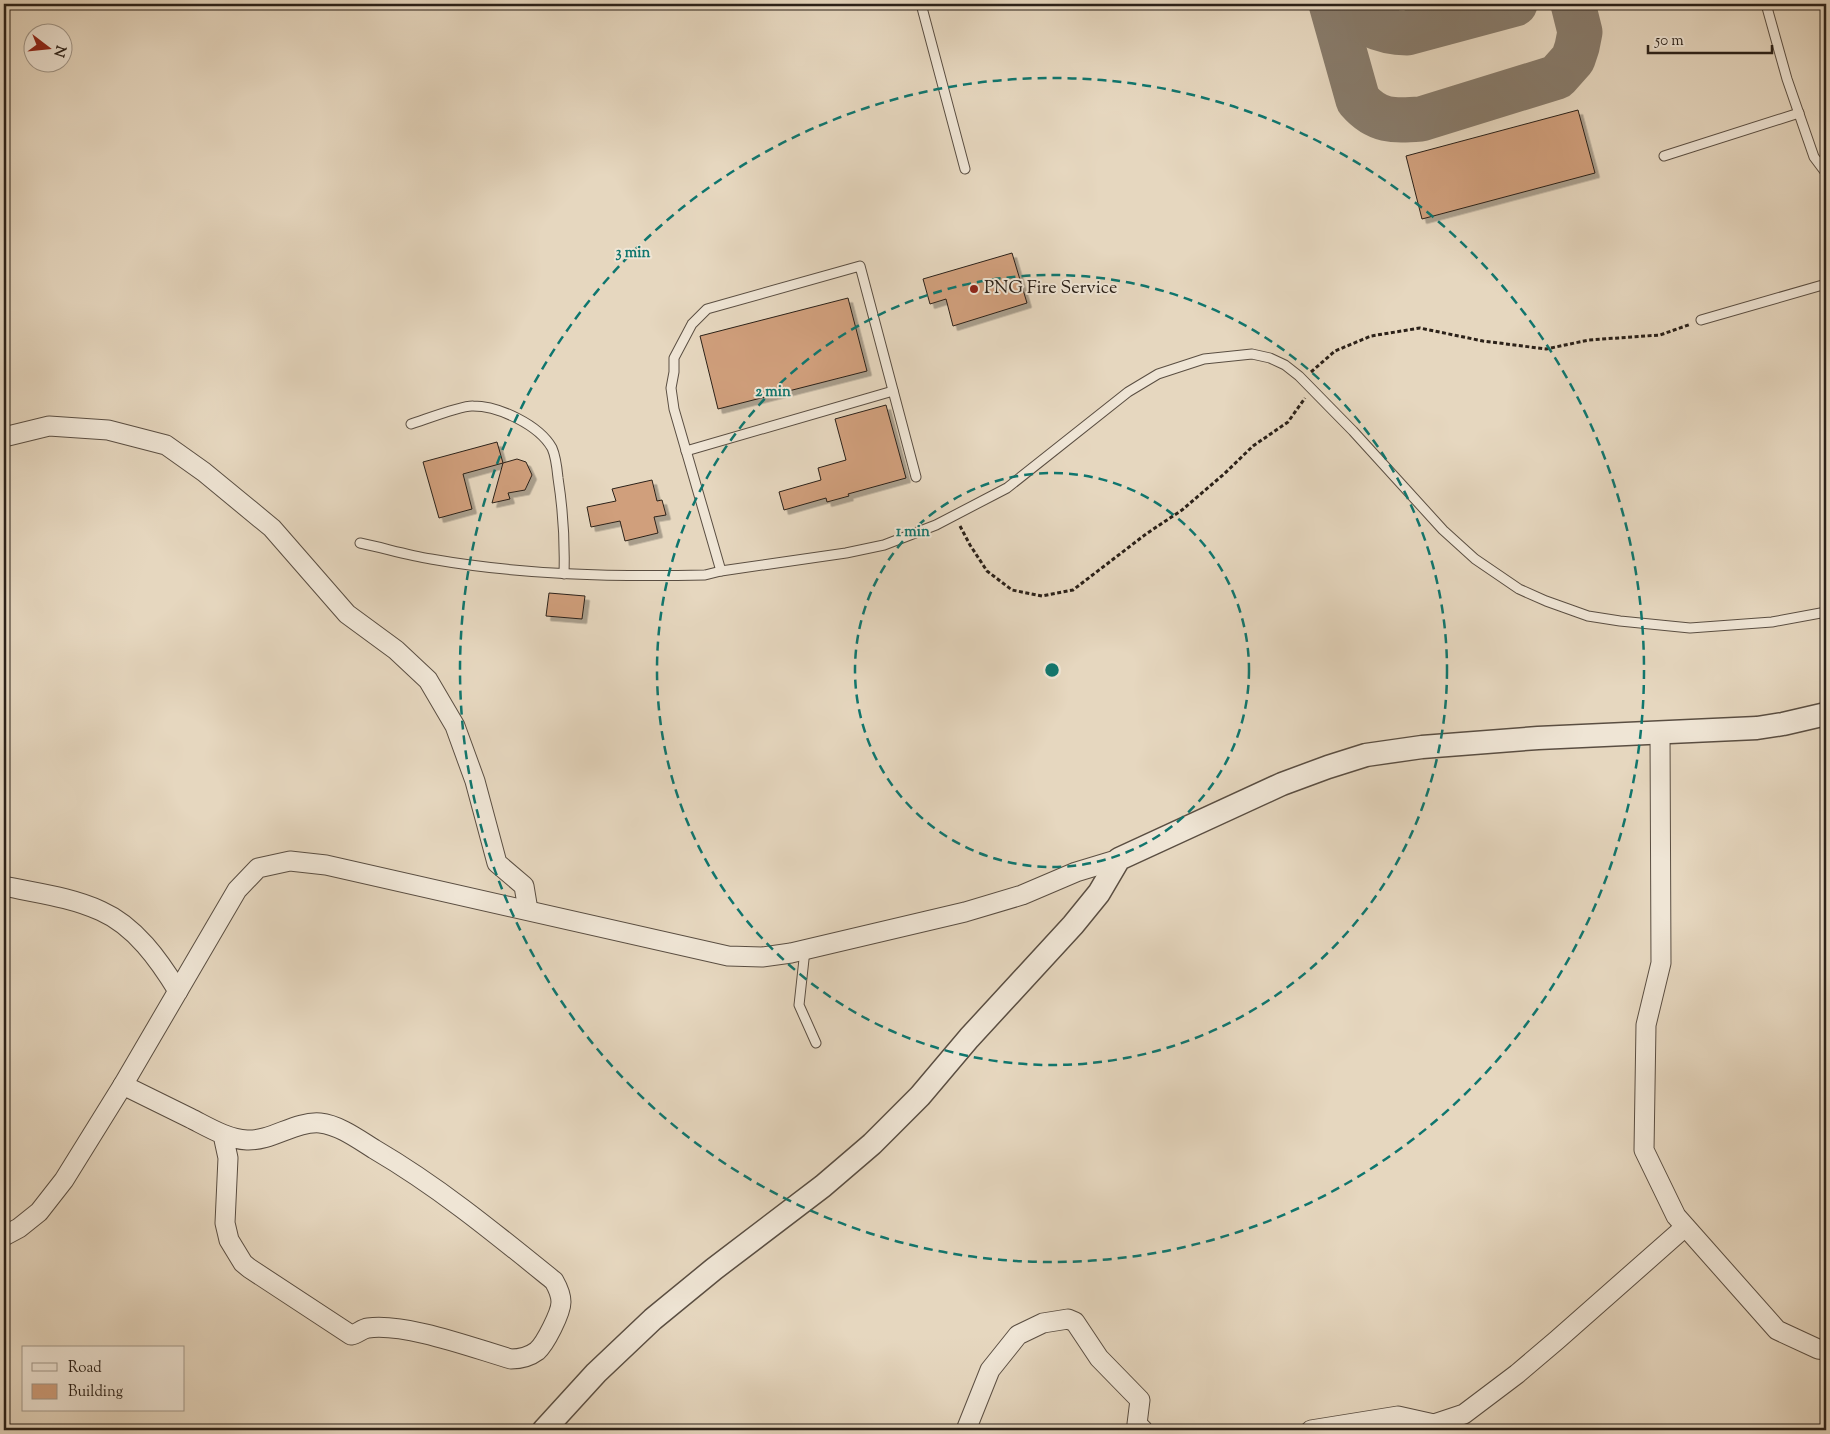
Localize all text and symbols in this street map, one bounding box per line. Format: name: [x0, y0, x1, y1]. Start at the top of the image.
north arrow: [22, 22, 72, 72]
scale bar: [1648, 22, 1771, 54]
text: 50 m: [1654, 31, 1684, 52]
text: N: [47, 43, 70, 59]
text: 3 min: [616, 243, 651, 264]
place label: PNG Fire Service: [984, 276, 1117, 302]
marker: PNG Fire Service: [968, 283, 980, 295]
text: 2 min: [755, 382, 791, 403]
text: 1 min: [896, 522, 930, 543]
centre of rings: [1043, 661, 1061, 679]
legend: [22, 1346, 185, 1412]
text: Road: [68, 1358, 102, 1379]
text: Building: [68, 1382, 123, 1403]

